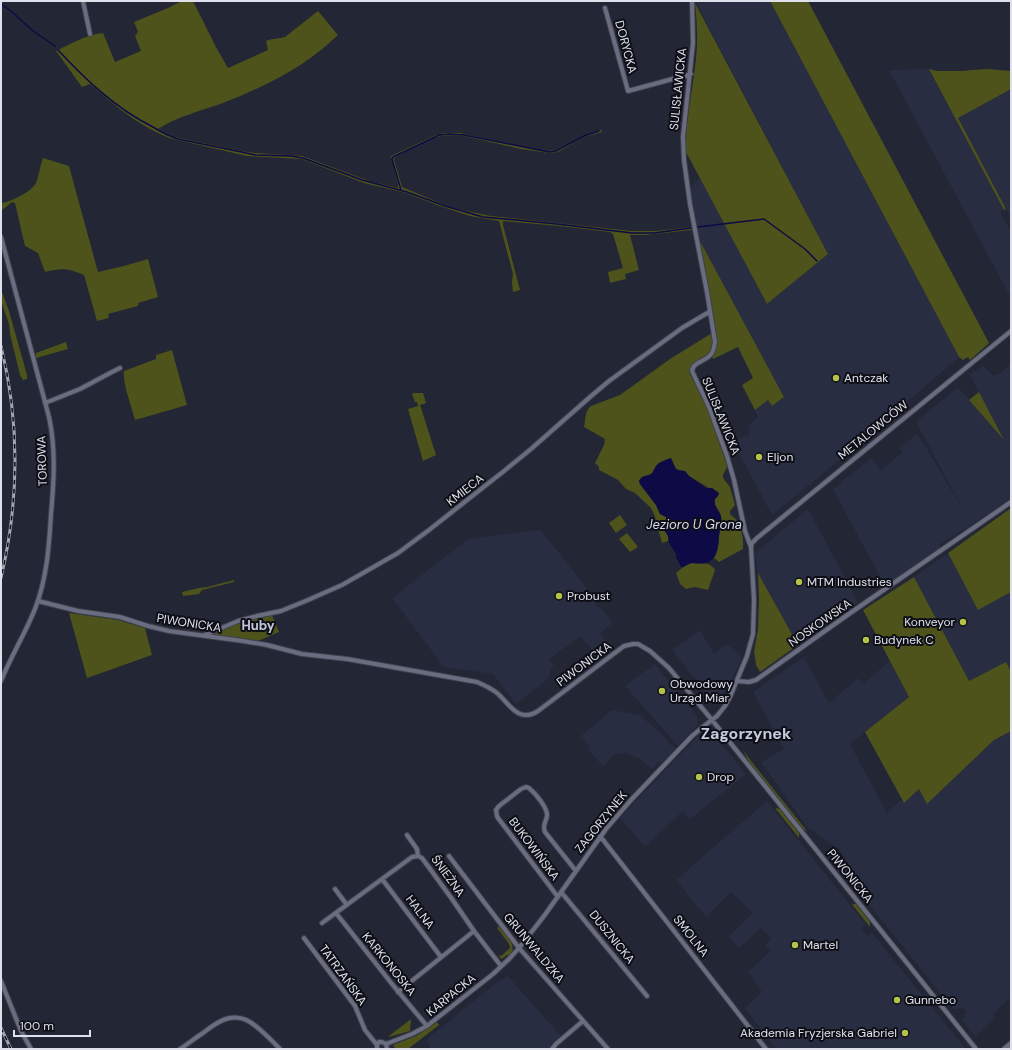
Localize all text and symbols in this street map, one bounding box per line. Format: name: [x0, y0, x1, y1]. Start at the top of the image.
street label: DORYCKA: [611, 19, 641, 75]
street label: SULISŁAWICKA: [666, 47, 690, 131]
place label: Antczak: [844, 370, 888, 386]
marker: Antczak: [831, 373, 841, 383]
street label: SULISŁAWICKA: [698, 375, 744, 457]
street label: METALOWCÓW: [835, 397, 912, 463]
street label: TOROWA: [33, 435, 51, 486]
place label: Eljon: [767, 449, 793, 465]
marker: Eljon: [754, 452, 764, 462]
street label: KMIECA: [443, 470, 487, 510]
water label: Jezioro U Grona: [646, 516, 742, 533]
place label: MTM Industries: [807, 574, 892, 590]
marker: MTM Industries: [794, 577, 804, 587]
place label: Probust: [567, 588, 610, 604]
marker: Probust: [554, 591, 564, 601]
street label: NOSKOWSKA: [785, 595, 855, 651]
street label: PIWONICKA: [156, 610, 222, 636]
place label: Konveyor: [904, 614, 956, 630]
district label: Huby: [241, 617, 275, 634]
marker: Konveyor: [958, 617, 968, 627]
place label: Budynek C: [874, 632, 934, 648]
marker: Budynek C: [861, 635, 871, 645]
street label: PIWONICKA: [553, 638, 615, 690]
place label: Obwodowy Urząd Miar: [670, 676, 733, 706]
marker: Obwodowy Urząd Miar: [657, 686, 667, 696]
district label: Zagorzynek: [701, 723, 792, 744]
place label: Drop: [707, 769, 734, 785]
marker: Drop: [694, 772, 704, 782]
street label: ZAGORZYNEK: [571, 788, 631, 856]
street label: BUKOWIŃSKA: [505, 814, 563, 884]
street label: PIWONICKA: [823, 846, 877, 906]
street label: ŚNIEŻNA: [428, 852, 468, 900]
street label: HALNA: [402, 892, 438, 932]
street label: DUSZNICKA: [586, 907, 638, 967]
street label: GRUNWALDZKA: [500, 909, 568, 987]
street label: SMOLNA: [670, 912, 712, 960]
street label: KARKONOSKA: [358, 929, 420, 999]
place label: Martel: [803, 937, 838, 953]
marker: Martel: [790, 940, 800, 950]
street label: TATRZAŃSKA: [316, 941, 370, 1009]
street label: KARPACKA: [423, 970, 479, 1020]
place label: Gunnebo: [905, 992, 956, 1008]
marker: Gunnebo: [892, 995, 902, 1005]
scale bar: [14, 1012, 90, 1038]
text: 100 m: [20, 1018, 54, 1034]
place label: Akademia Fryzjerska Gabriel: [740, 1025, 897, 1041]
marker: Akademia Fryzjerska Gabriel: [900, 1028, 910, 1038]

